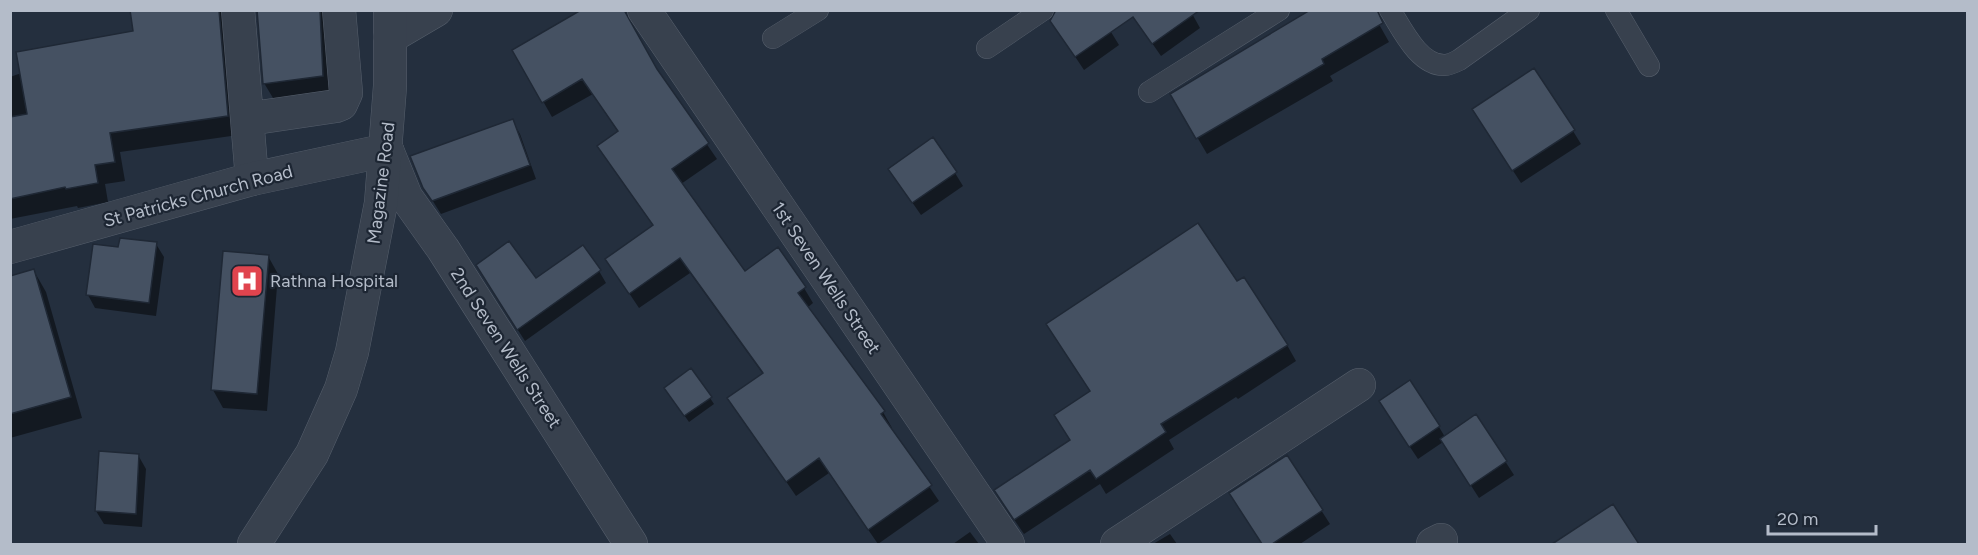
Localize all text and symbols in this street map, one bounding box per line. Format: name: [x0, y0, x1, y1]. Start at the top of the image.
street label: Magazine Road: [363, 121, 399, 245]
street label: St Patricks Church Road: [101, 160, 295, 232]
street label: 1st Seven Wells Street: [767, 198, 885, 358]
hospital icon: Rathna Hospital: [229, 263, 265, 299]
street label: 2nd Seven Wells Street: [446, 264, 566, 432]
place label: Rathna Hospital: [270, 270, 398, 292]
scale bar: [1768, 498, 1876, 536]
text: 20 m: [1777, 508, 1818, 530]

